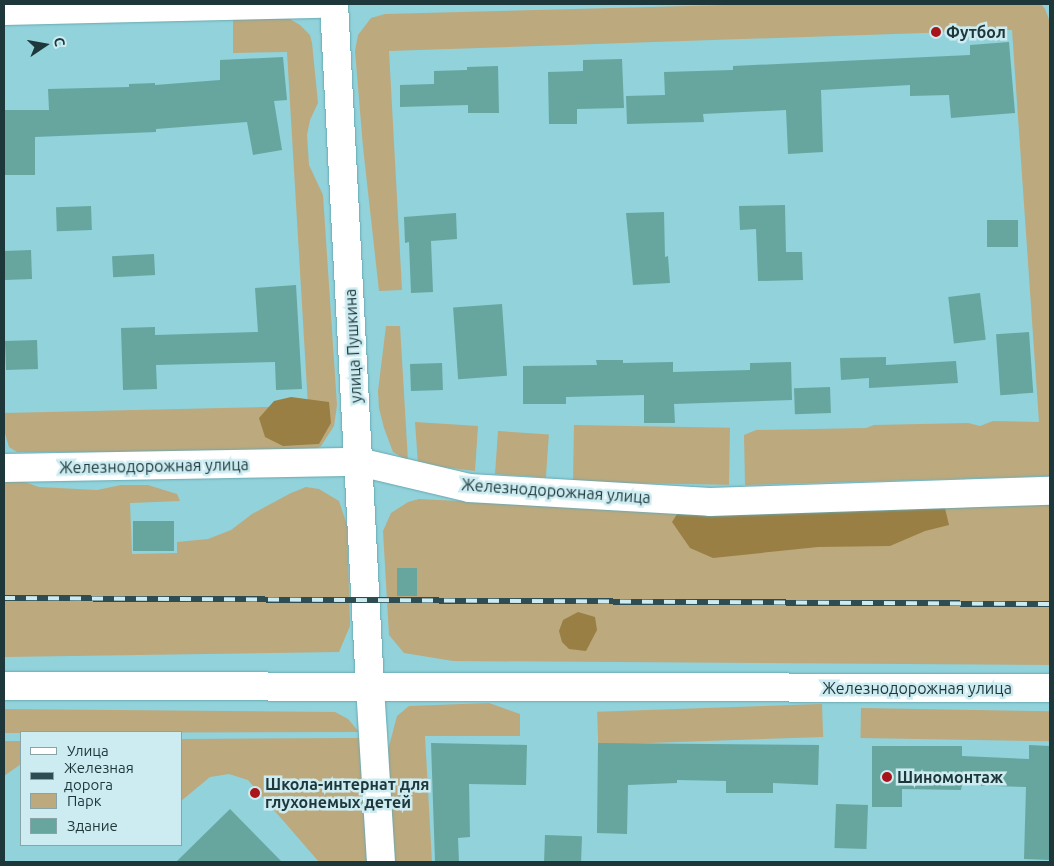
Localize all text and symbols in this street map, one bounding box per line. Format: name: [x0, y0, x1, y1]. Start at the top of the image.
north arrow: [20, 20, 70, 70]
place label: Футбол: [946, 22, 1006, 42]
marker: Футбол: [930, 26, 942, 38]
text: С: [51, 36, 68, 48]
street label: улица Пушкина: [340, 288, 366, 404]
street label: Железнодорожная улица: [59, 455, 249, 477]
street label: Железнодорожная улица: [461, 475, 651, 507]
street label: Железнодорожная улица: [822, 678, 1012, 698]
legend: [20, 731, 182, 846]
text: Улица: [67, 742, 109, 759]
text: Железная дорога: [64, 759, 134, 793]
place label: Шиномонтаж: [897, 767, 1003, 787]
marker: Шиномонтаж: [881, 771, 893, 783]
place label: Школа-интернат для глухонемых детей: [265, 774, 429, 812]
marker: Школа-интернат для глухонемых детей: [249, 787, 261, 799]
text: Парк: [67, 792, 102, 809]
text: Здание: [67, 817, 118, 834]

